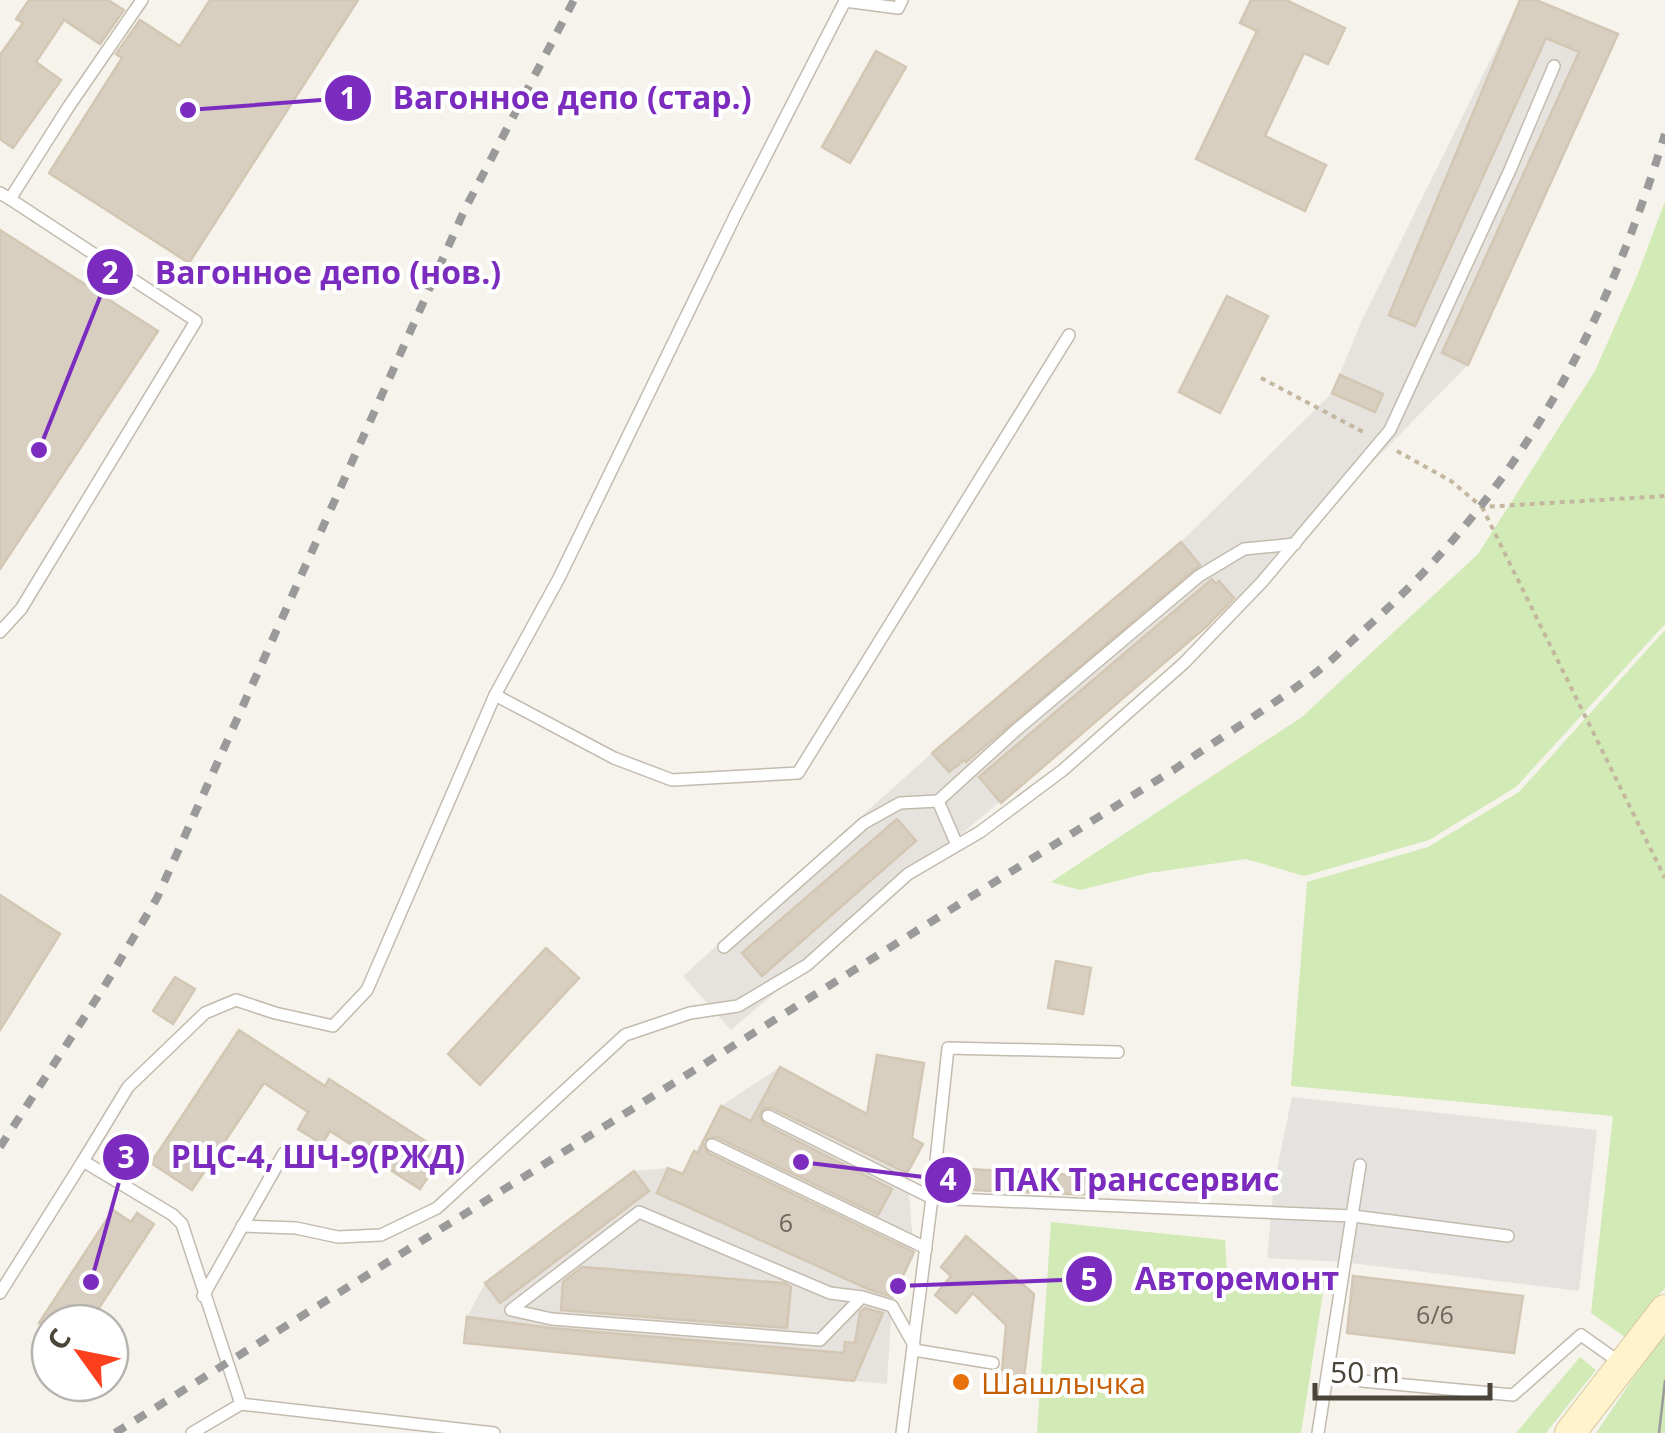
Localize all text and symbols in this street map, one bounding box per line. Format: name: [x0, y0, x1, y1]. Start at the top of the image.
callout: Вагонное депо (стар.): [323, 67, 772, 129]
text: Вагонное депо (стар.): [392, 75, 752, 118]
text: 1: [339, 77, 357, 118]
callout: Вагонное депо (нов.): [85, 241, 521, 303]
text: Вагонное депо (нов.): [155, 250, 501, 293]
text: 2: [101, 251, 119, 292]
callout: РЦС-4, ШЧ-9(РЖД): [101, 1126, 485, 1188]
text: РЦС-4, ШЧ-9(РЖД): [171, 1134, 465, 1177]
text: 3: [117, 1136, 135, 1177]
callout: ПАК Транссервис: [923, 1149, 1300, 1211]
text: ПАК Транссервис: [993, 1157, 1279, 1200]
text: 4: [939, 1158, 957, 1199]
house number: 6: [779, 1205, 793, 1239]
callout: Авторемонт: [1064, 1248, 1359, 1310]
text: Авторемонт: [1135, 1256, 1339, 1299]
text: 5: [1080, 1258, 1098, 1299]
house number: 6/6: [1416, 1297, 1454, 1331]
north arrow: [30, 1303, 130, 1403]
text: С: [37, 1321, 79, 1357]
scale bar: [1315, 1338, 1490, 1400]
text: 50 m: [1330, 1351, 1400, 1392]
place label: Шашлычка: [981, 1362, 1146, 1403]
marker: Шашлычка: [950, 1371, 972, 1393]

